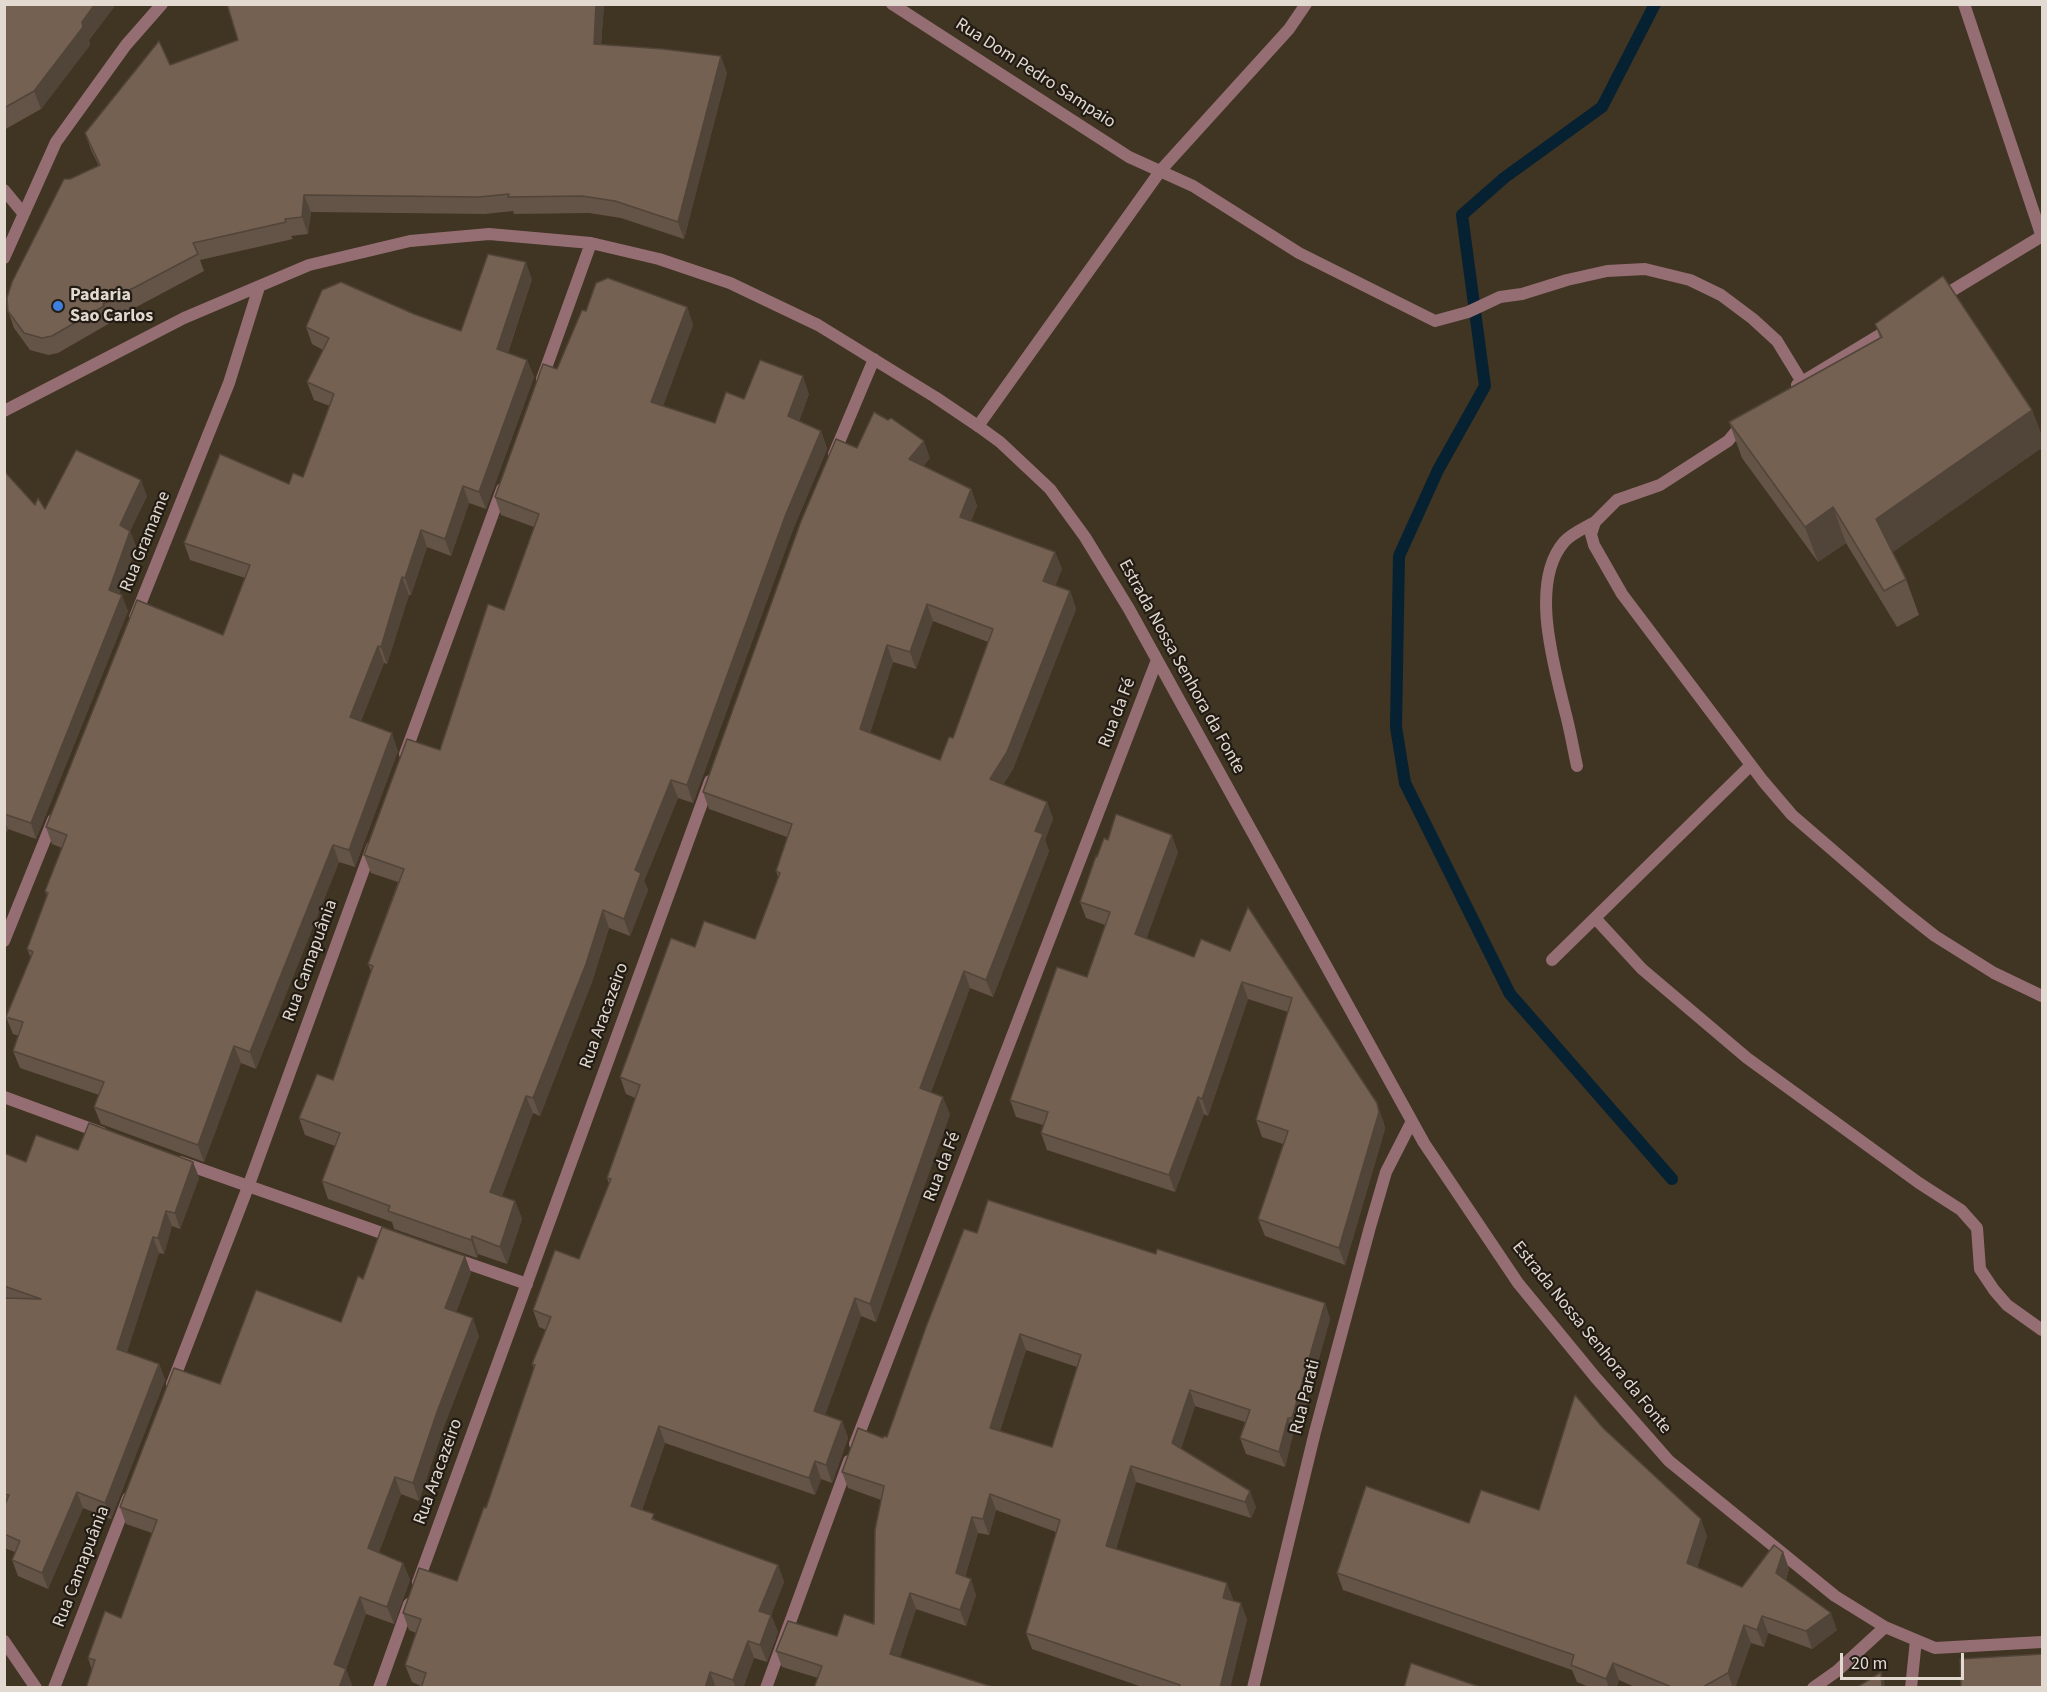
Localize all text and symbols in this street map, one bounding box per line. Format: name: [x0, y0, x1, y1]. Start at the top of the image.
street label: Rua Dom Pedro Sampaio: [951, 14, 1119, 134]
place label: Padaria Sao Carlos: [70, 285, 153, 328]
marker: Padaria Sao Carlos: [51, 299, 65, 313]
street label: Rua Gramame: [116, 489, 176, 595]
street label: Estrada Nossa Senhora da Fonte: [1113, 556, 1249, 778]
street label: Rua da Fé: [1095, 675, 1141, 751]
street label: Rua Camapuânia: [279, 897, 343, 1025]
street label: Rua Aracazeiro: [576, 960, 634, 1072]
street label: Rua da Fé: [920, 1129, 966, 1205]
street label: Estrada Nossa Senhora da Fonte: [1507, 1237, 1675, 1439]
street label: Rua Parati: [1286, 1357, 1326, 1437]
street label: Rua Aracazeiro: [410, 1416, 468, 1528]
street label: Rua Camapuânia: [49, 1503, 115, 1631]
scale bar: [1843, 1641, 1968, 1679]
text: 20 m: [1851, 1651, 1887, 1676]

